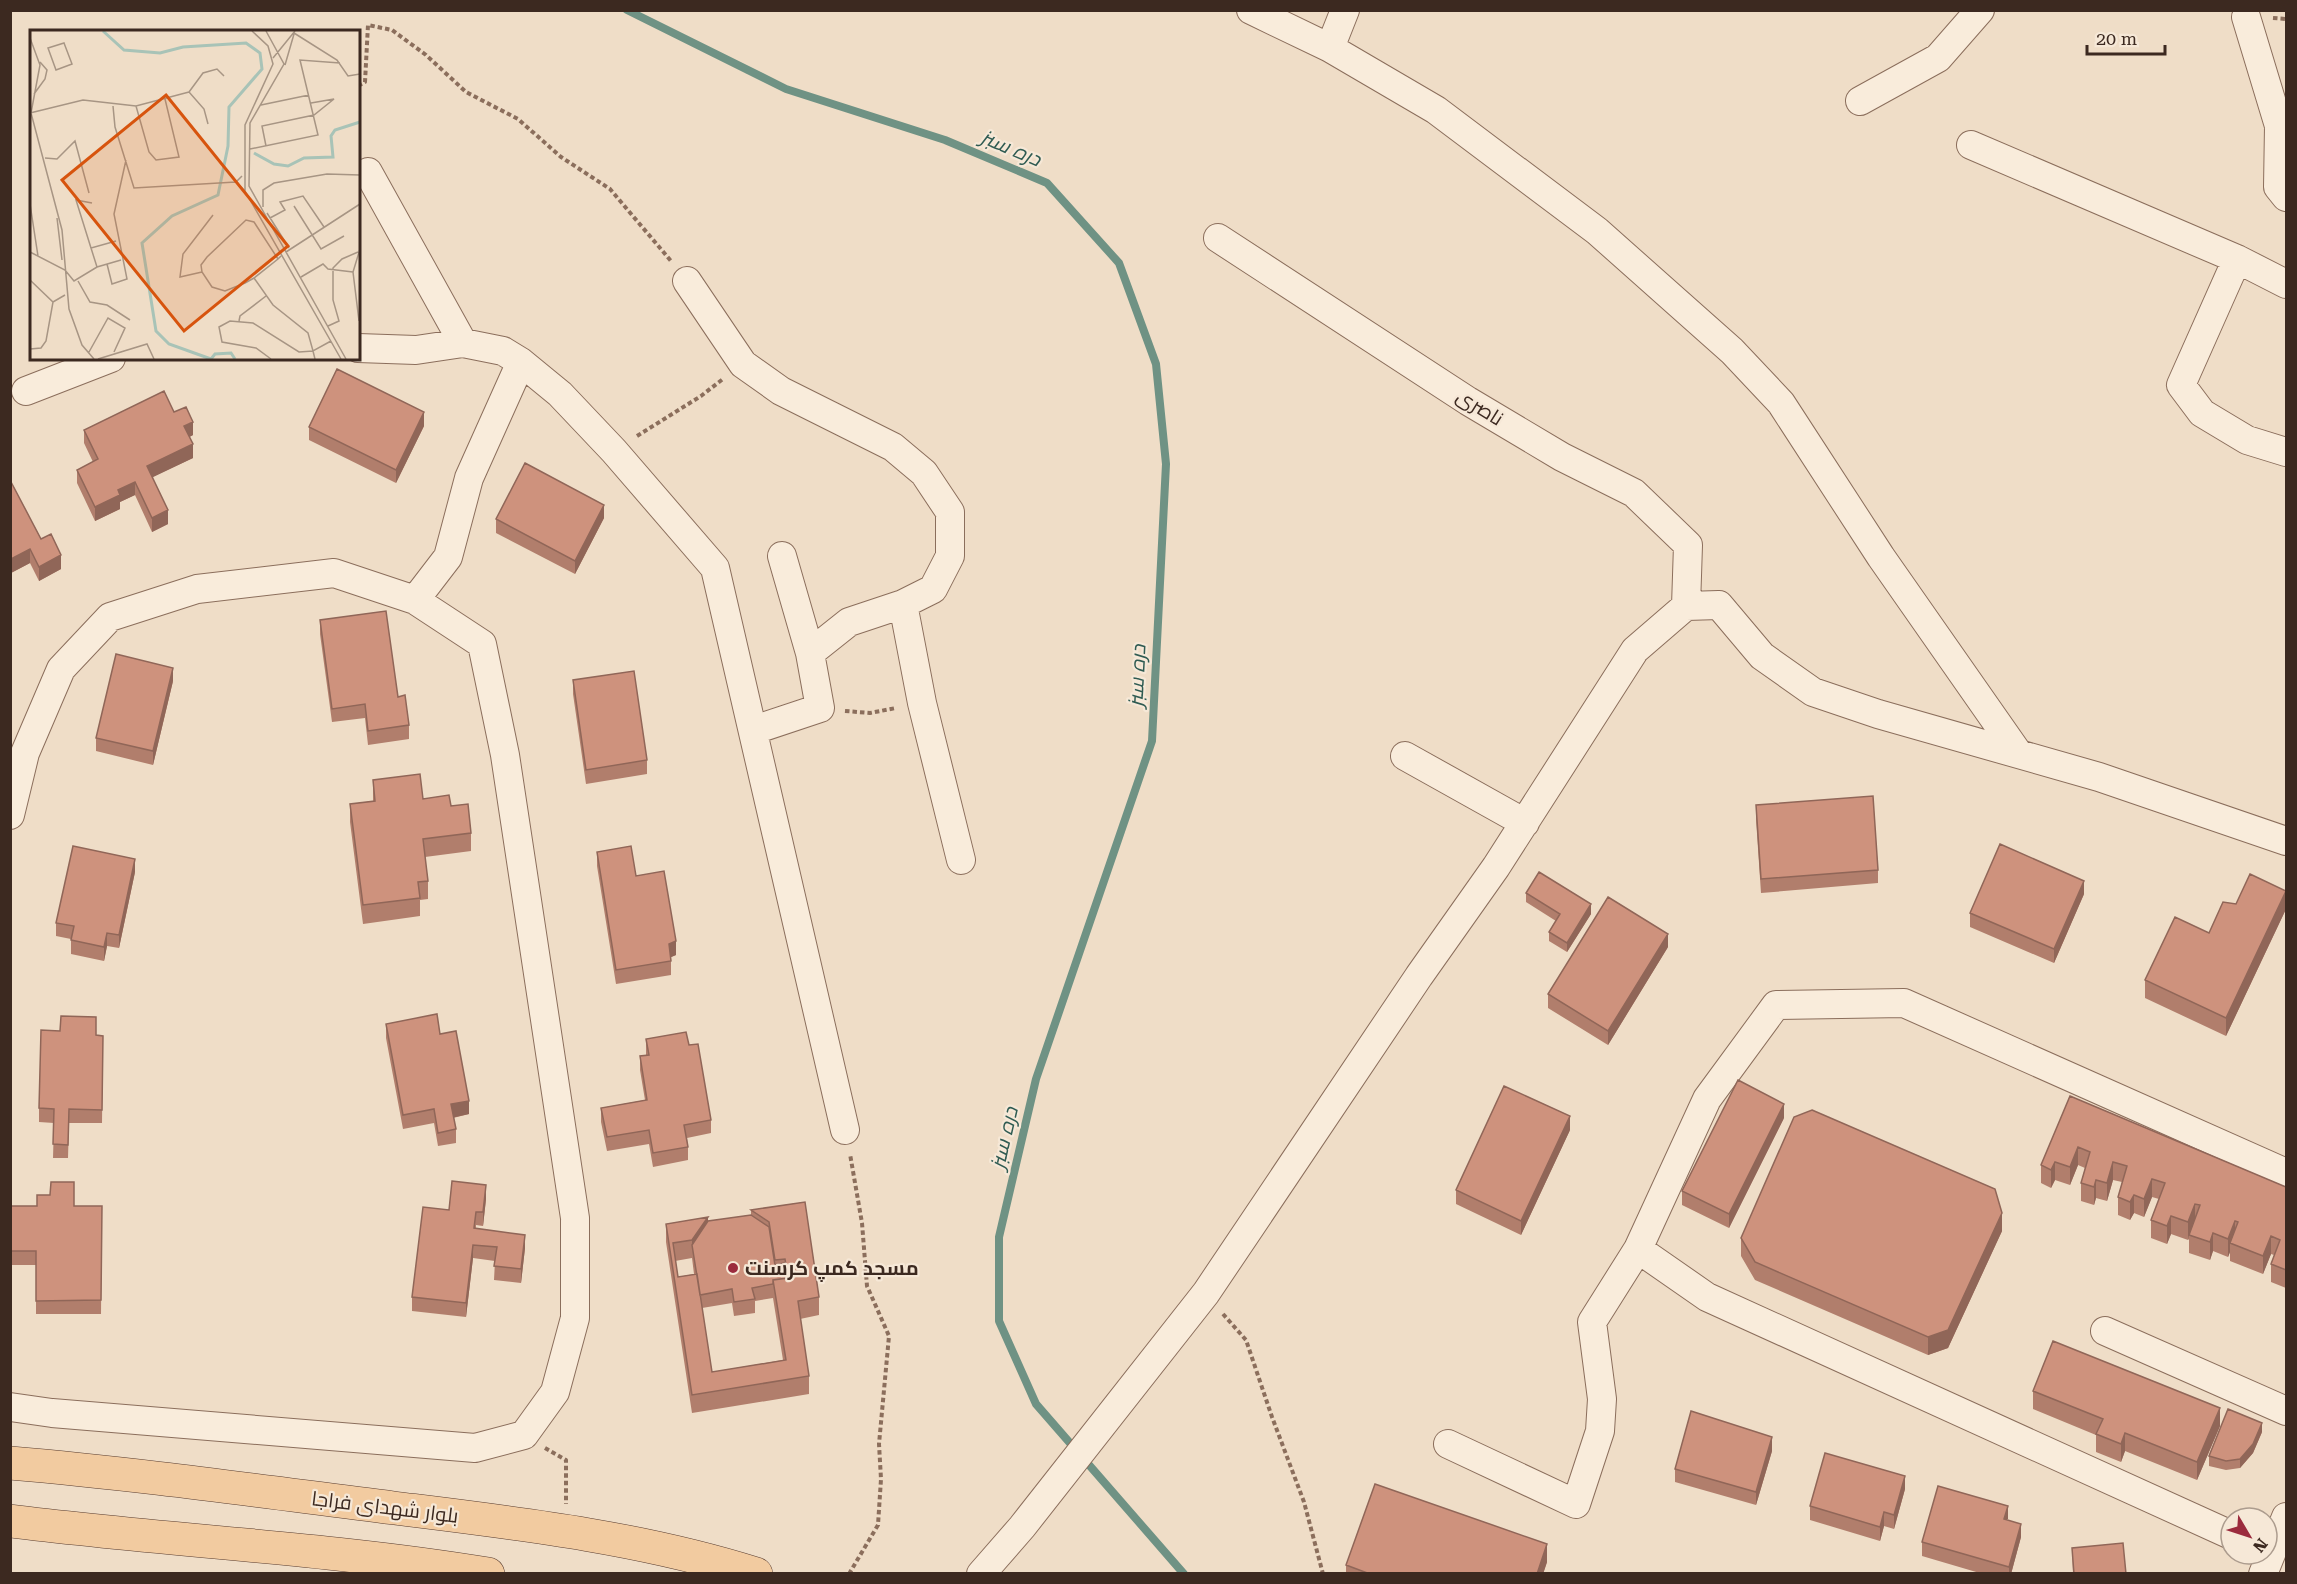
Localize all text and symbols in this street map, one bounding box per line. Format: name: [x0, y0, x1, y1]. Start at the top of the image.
scale bar: [2087, 18, 2165, 56]
text: 20 m: [2096, 28, 2137, 49]
inset map: [30, 30, 360, 360]
water label: دره سبز: [975, 123, 1046, 172]
street label: ناصری: [1452, 383, 1508, 432]
water label: دره سبز: [1123, 643, 1151, 711]
water label: دره سبز: [985, 1104, 1023, 1174]
place label: مسجد کمپ کرسنت: [745, 1256, 919, 1282]
marker: مسجد کمپ کرسنت: [726, 1261, 740, 1275]
street label: بلوار شهدای فراجا: [310, 1486, 460, 1529]
north arrow: [2219, 1506, 2279, 1566]
text: N: [2249, 1534, 2272, 1556]

